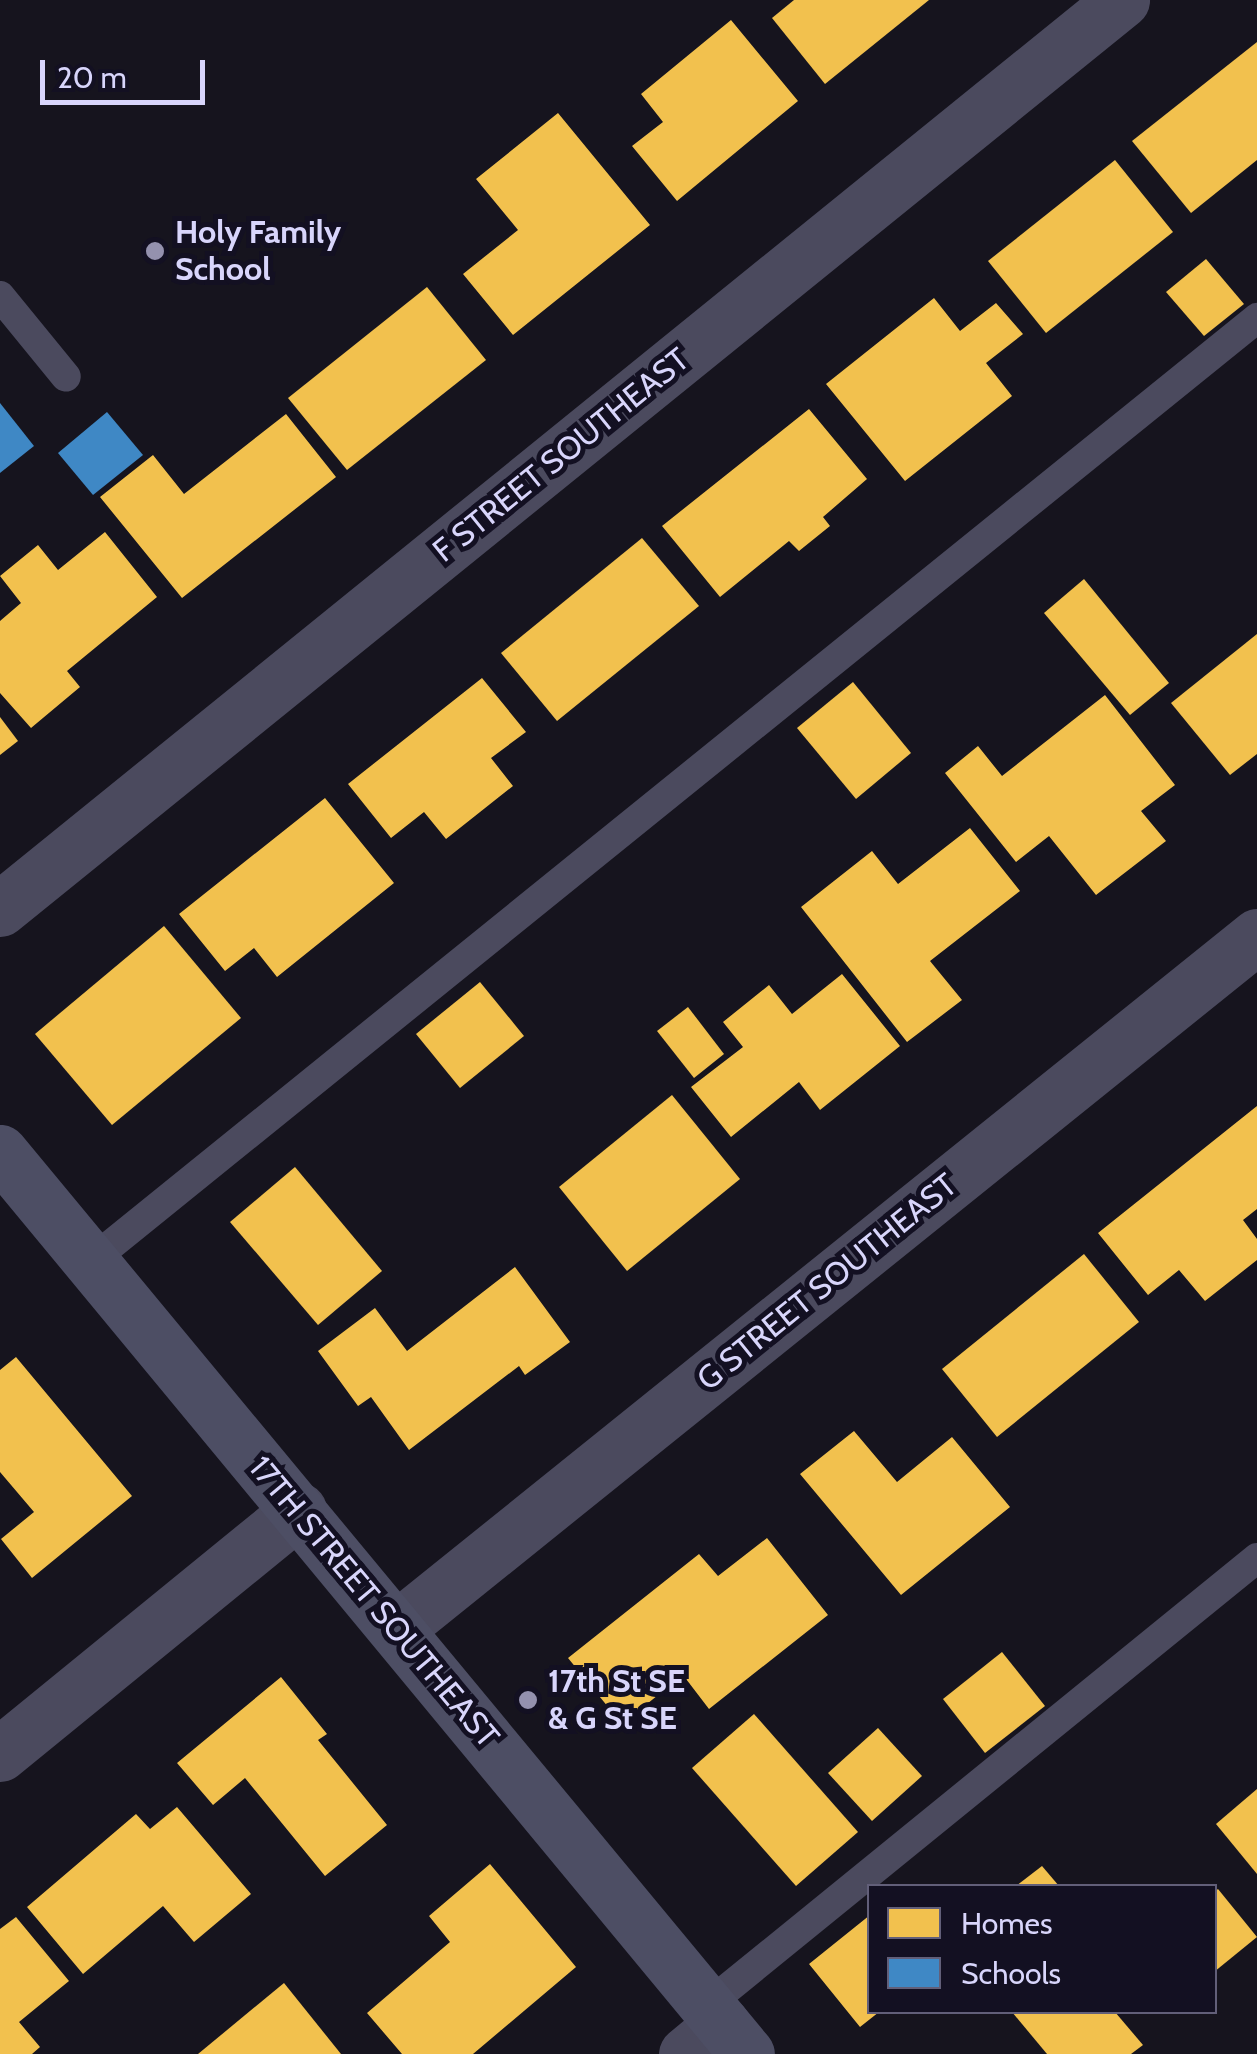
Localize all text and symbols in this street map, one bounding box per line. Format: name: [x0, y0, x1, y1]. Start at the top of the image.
scale bar: [45, 40, 210, 102]
text: 20 m: [57, 59, 127, 96]
place label: Holy Family School: [175, 214, 341, 289]
marker: Holy Family School: [144, 240, 166, 262]
street label: F STREET SOUTHEAST: [425, 340, 697, 570]
street label: G STREET SOUTHEAST: [689, 1166, 965, 1398]
street label: 17TH STREET SOUTHEAST: [241, 1449, 507, 1755]
place label: 17th St SE & G St SE: [548, 1663, 685, 1738]
marker: 17th St SE & G St SE: [517, 1689, 539, 1711]
legend: [867, 1884, 1217, 2014]
text: Homes: [961, 1905, 1052, 1942]
text: Schools: [961, 1955, 1061, 1992]

